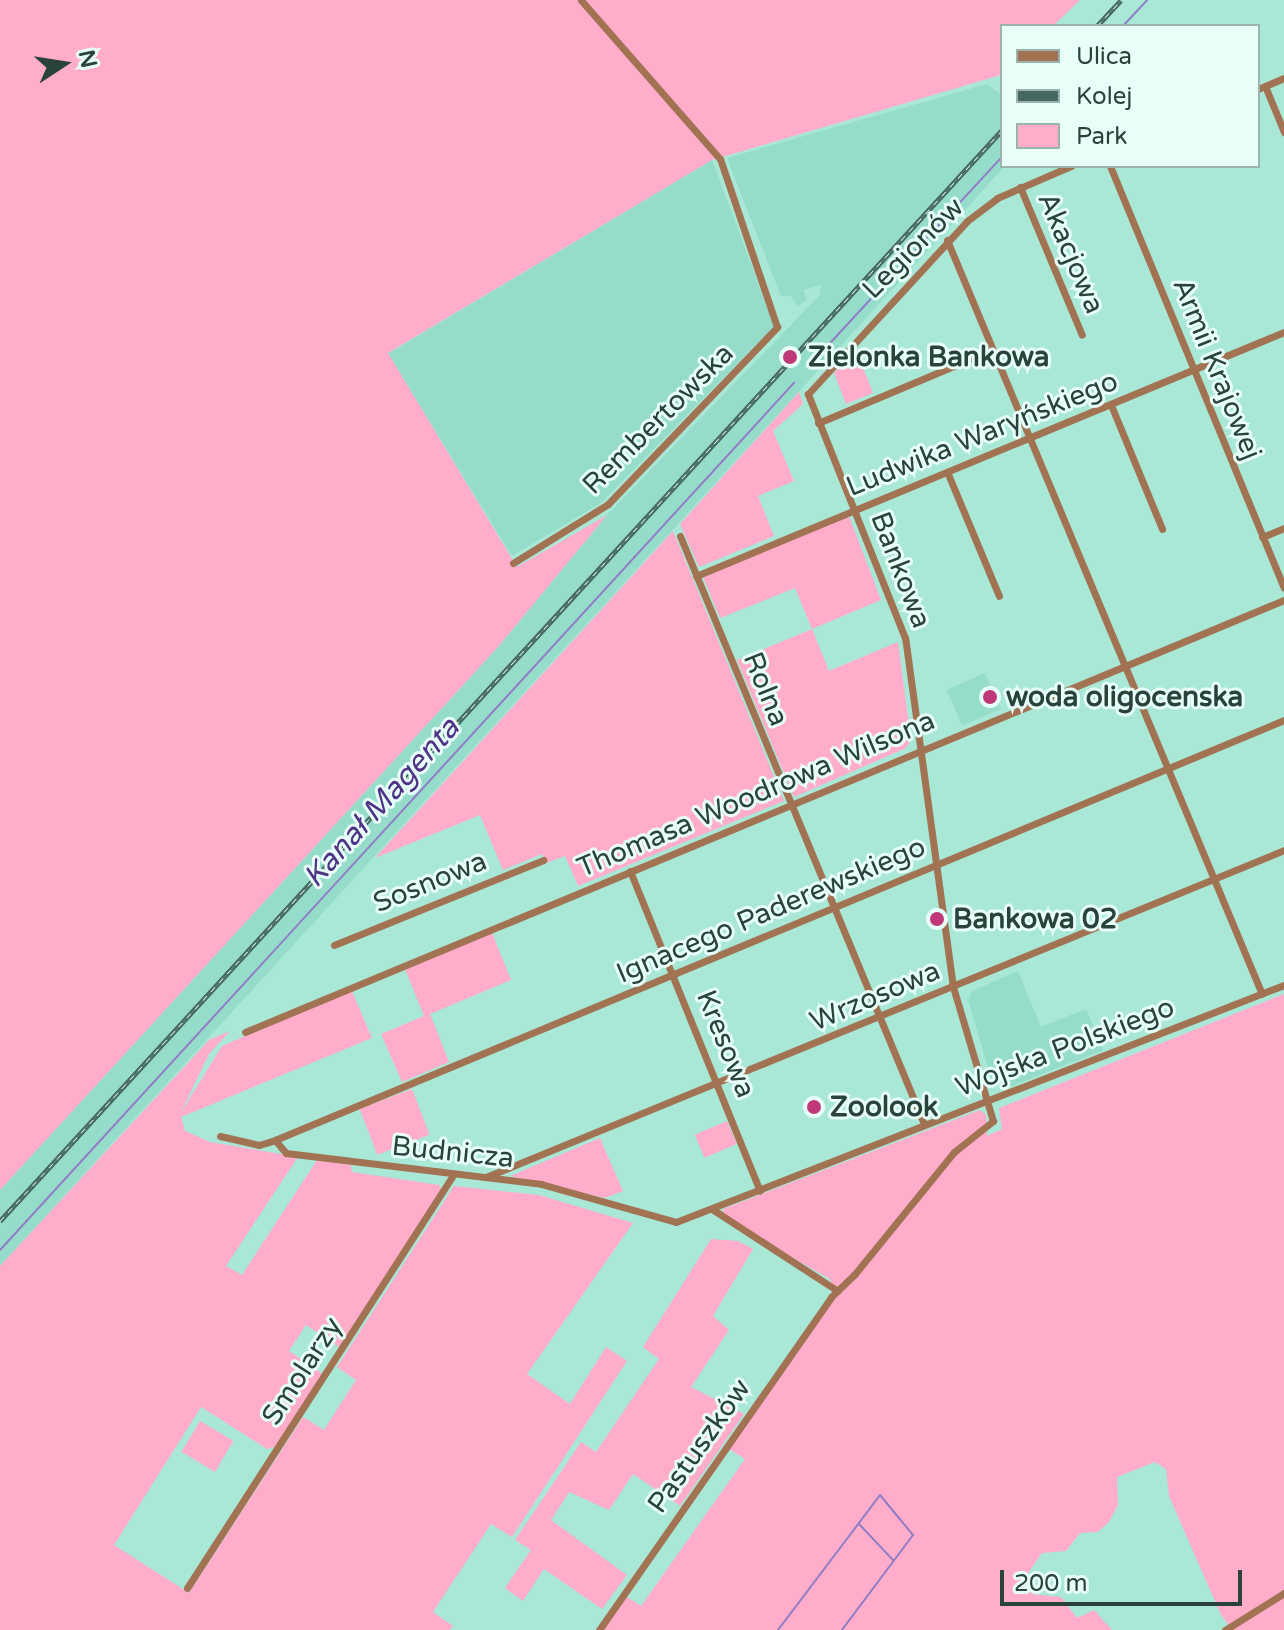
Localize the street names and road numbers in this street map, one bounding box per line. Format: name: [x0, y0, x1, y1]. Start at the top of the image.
street label: Akacjowa: [1031, 188, 1111, 318]
street label: Legionów: [855, 190, 971, 306]
street label: Armii Krajowej: [1165, 273, 1269, 465]
street label: Rembertowska: [576, 337, 740, 501]
street label: Ludwika Waryńskiego: [841, 364, 1123, 504]
street label: Bankowa: [863, 507, 939, 633]
street label: Rolna: [736, 647, 796, 731]
street label: Thomasa Woodrowa Wilsona: [572, 703, 940, 885]
street label: Ignacego Paderewskiego: [611, 830, 931, 990]
street label: Sosnowa: [368, 844, 492, 920]
street label: Wrzosowa: [805, 954, 945, 1038]
street label: Kresowa: [689, 985, 763, 1103]
street label: Wojska Polskiego: [951, 990, 1179, 1104]
street label: Budnicza: [390, 1129, 516, 1175]
street label: Smolarzy: [255, 1311, 349, 1431]
street label: Pastuszków: [640, 1372, 758, 1520]

